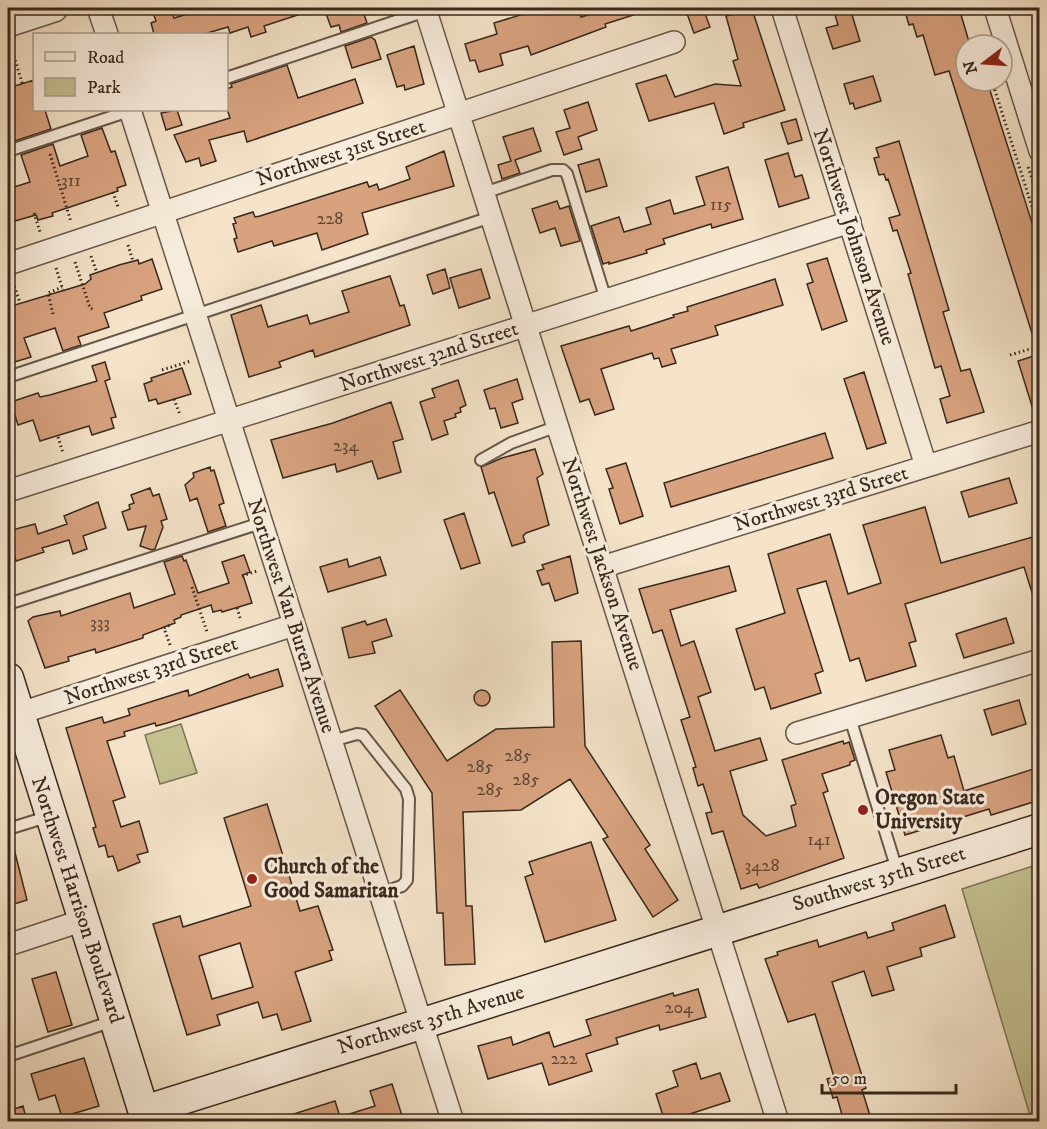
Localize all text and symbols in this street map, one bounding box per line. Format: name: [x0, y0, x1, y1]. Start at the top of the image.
legend: [33, 33, 228, 111]
north arrow: [954, 33, 1014, 93]
text: Road: [87, 47, 124, 69]
text: N: [959, 58, 982, 76]
text: Park: [87, 77, 121, 99]
street label: Northwest 31st Street: [253, 113, 429, 193]
street label: Northwest Johnson Avenue: [807, 125, 901, 349]
house number: 311: [61, 170, 81, 192]
house number: 115: [710, 194, 732, 216]
house number: 228: [317, 208, 343, 230]
street label: Northwest 32nd Street: [336, 316, 522, 398]
house number: 234: [333, 435, 360, 457]
street label: Northwest Jackson Avenue: [555, 454, 649, 674]
street label: Northwest 33rd Street: [731, 460, 911, 538]
street label: Northwest Van Buren Avenue: [241, 495, 341, 737]
house number: 333: [90, 612, 110, 634]
street label: Northwest 33rd Street: [61, 631, 241, 711]
house number: 285: [505, 745, 531, 767]
house number: 285: [467, 756, 493, 778]
house number: 285: [513, 769, 539, 791]
street label: Northwest Harrison Boulevard: [25, 773, 129, 1027]
house number: 285: [477, 779, 503, 801]
place label: Oregon State University: [875, 785, 985, 835]
marker: Oregon State University: [856, 803, 870, 817]
house number: 141: [807, 829, 831, 851]
street label: Southwest 35th Street: [789, 840, 969, 918]
place label: Church of the Good Samaritan: [264, 854, 400, 904]
house number: 3428: [745, 855, 779, 877]
marker: Church of the Good Samaritan: [245, 872, 259, 886]
street label: Northwest 35th Avenue: [335, 979, 528, 1061]
house number: 204: [665, 997, 694, 1019]
house number: 222: [551, 1048, 577, 1070]
scale bar: [822, 1057, 956, 1095]
text: 50 m: [831, 1068, 867, 1090]

